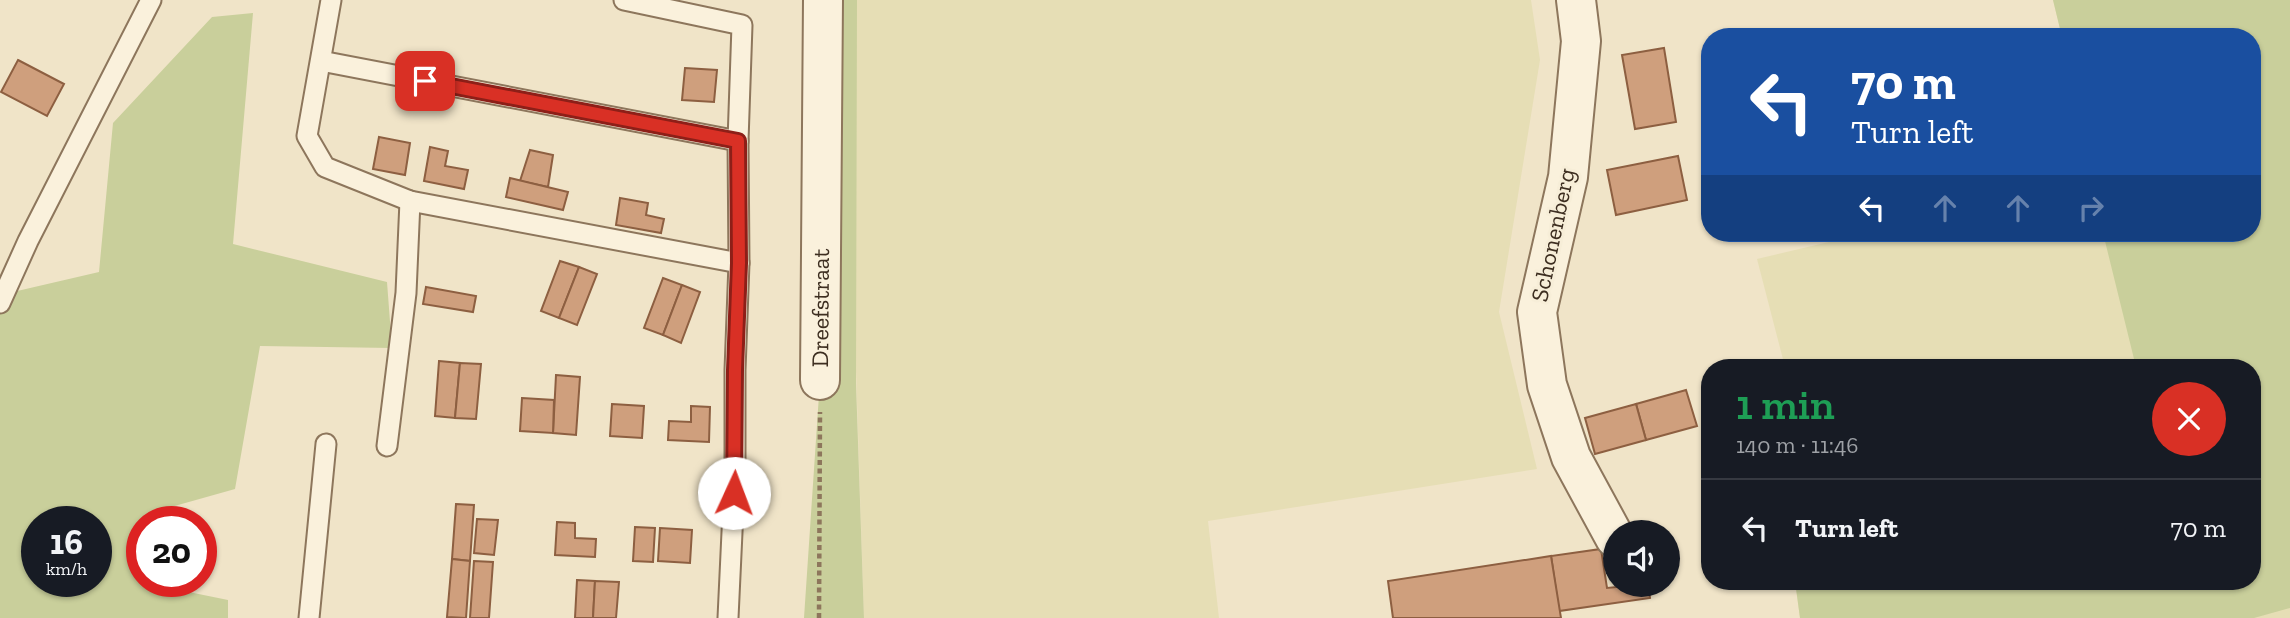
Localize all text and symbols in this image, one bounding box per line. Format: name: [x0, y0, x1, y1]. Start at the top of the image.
pin: [395, 51, 455, 111]
text: 70 m: [1851, 53, 1956, 112]
icon: left: [1736, 56, 1827, 147]
icon: arrive: [406, 62, 444, 100]
text: Turn left: [1851, 113, 1973, 151]
street label: Schonenberg: [1524, 165, 1581, 304]
icon: left: [1853, 189, 1891, 227]
icon: ahead: [1926, 189, 1964, 227]
icon: ahead: [1999, 189, 2037, 227]
icon: right: [2072, 189, 2110, 227]
street label: Dreefstraat: [805, 248, 835, 368]
text: 1 min: [1736, 379, 1835, 430]
button: close: [2152, 382, 2226, 456]
text: 140 m · 11:46: [1736, 431, 1859, 459]
position arrow: [697, 456, 771, 530]
speed limit sign: 20: [126, 506, 217, 597]
icon: left: [1736, 509, 1774, 547]
text: Turn left: [1795, 512, 1898, 544]
text: 70 m: [2170, 512, 2226, 544]
map controls: [1603, 520, 1680, 597]
button: sound: [1603, 520, 1680, 597]
text: 16: [50, 521, 83, 563]
text: km/h: [46, 558, 87, 580]

